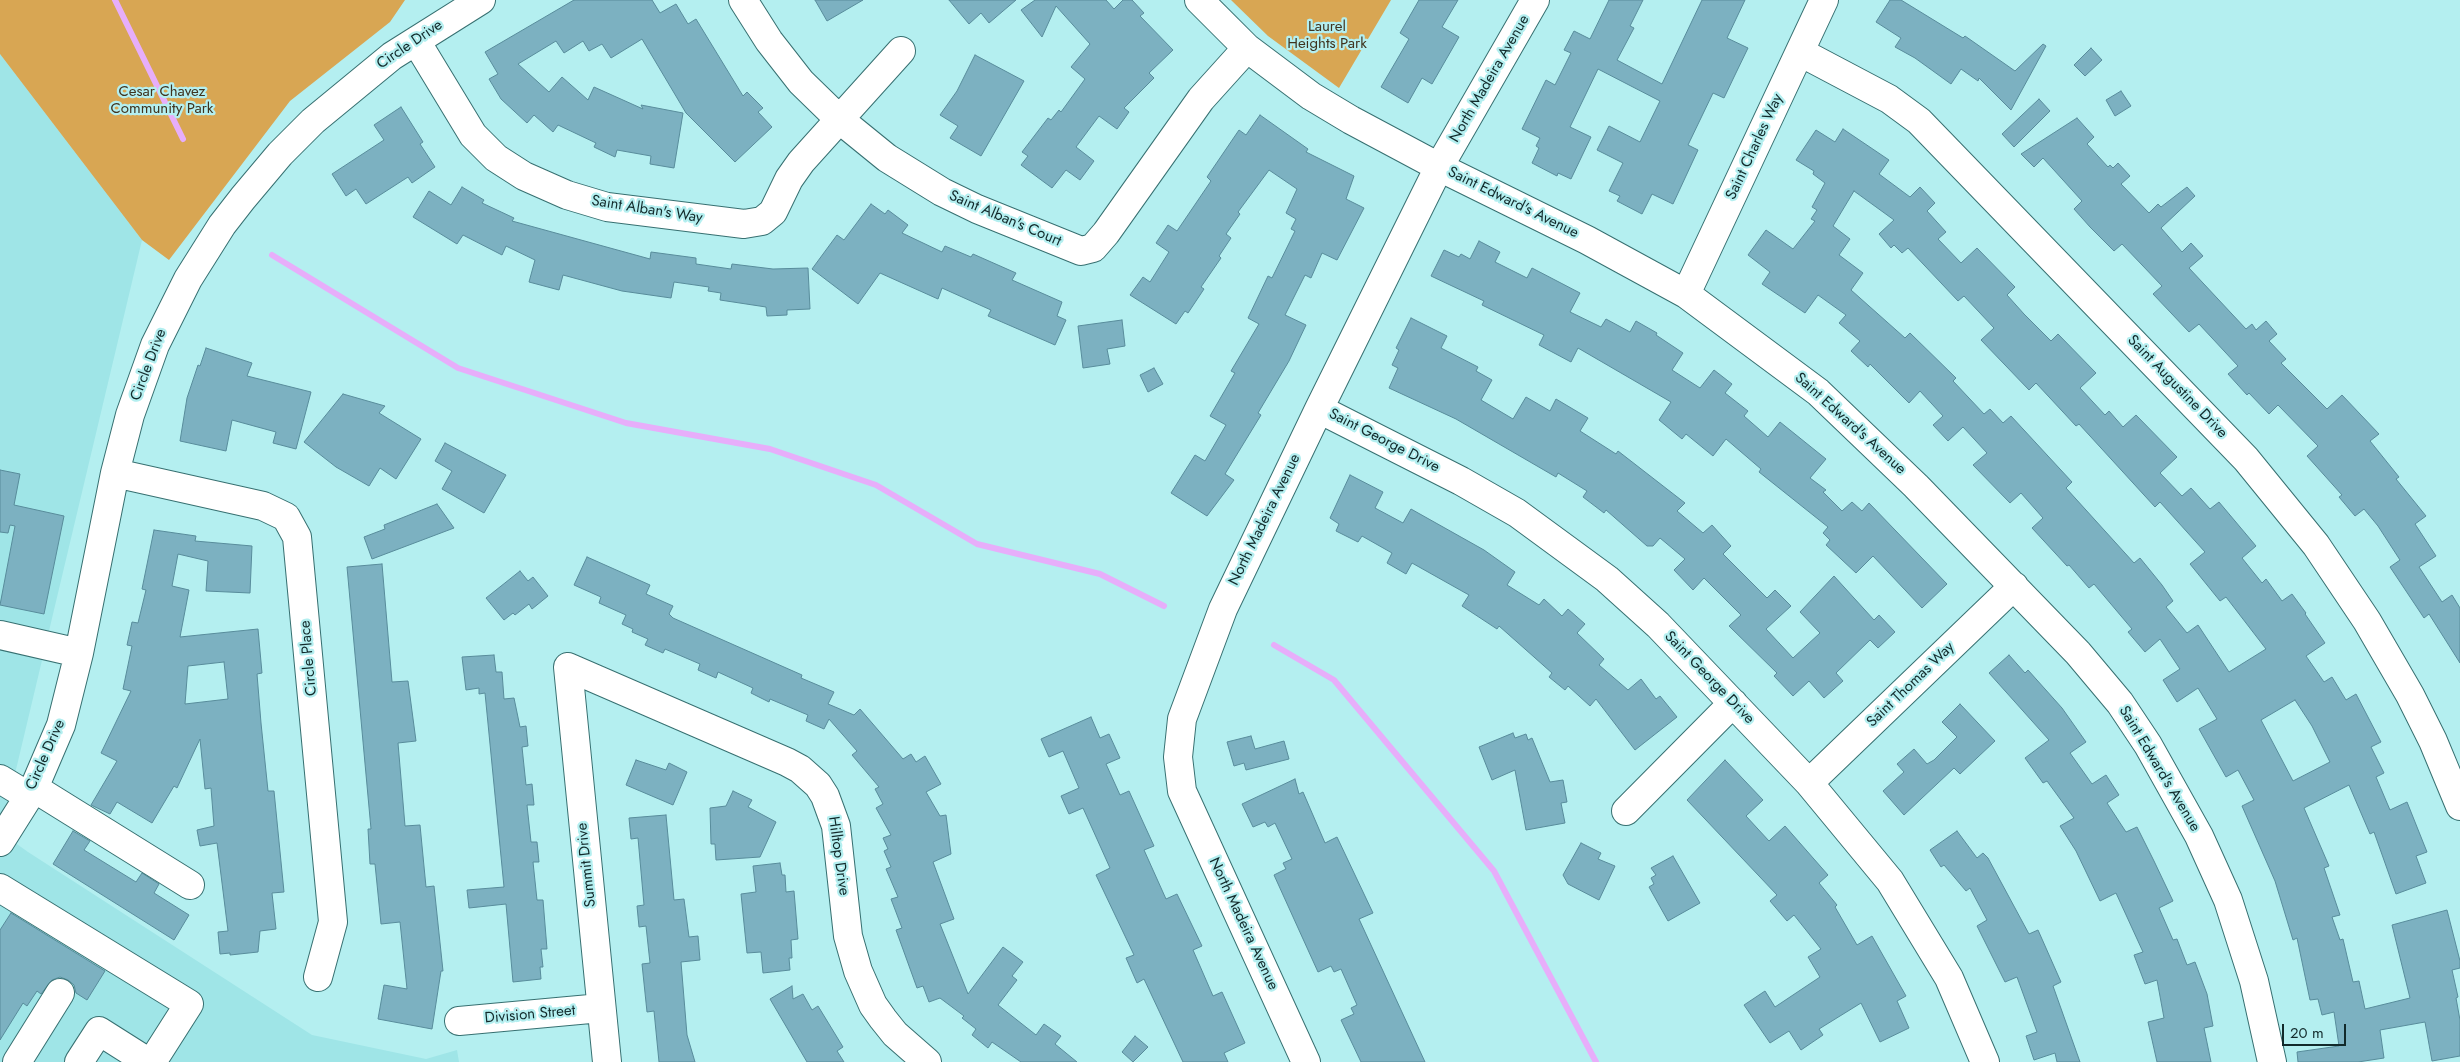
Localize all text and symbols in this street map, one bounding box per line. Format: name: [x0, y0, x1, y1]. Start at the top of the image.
street label: North Madeira Avenue: [1446, 12, 1534, 146]
street label: Circle Drive: [374, 16, 446, 74]
park label: Laurel Heights Park: [1287, 18, 1367, 53]
park label: Cesar Chavez Community Park: [111, 83, 213, 118]
street label: Saint Charles Way: [1723, 91, 1787, 203]
street label: Saint Edward's Avenue: [1445, 164, 1581, 242]
street label: Saint Alban's Court: [946, 187, 1064, 251]
street label: Saint Alban's Way: [590, 192, 704, 228]
street label: Circle Drive: [127, 327, 171, 403]
street label: Saint Augustine Drive: [2123, 332, 2231, 442]
street label: Saint Edward's Avenue: [1791, 369, 1909, 479]
street label: Saint George Drive: [1326, 405, 1442, 477]
street label: North Madeira Avenue: [1225, 451, 1305, 589]
street label: Circle Place: [297, 619, 321, 697]
street label: Saint George Drive: [1660, 628, 1758, 728]
street label: Saint Thomas Way: [1863, 639, 1959, 731]
street label: Saint Edward's Avenue: [2114, 703, 2204, 835]
street label: Circle Drive: [22, 717, 70, 793]
street label: Hilltop Drive: [824, 815, 852, 897]
street label: Summit Drive: [574, 822, 600, 908]
street label: North Madeira Avenue: [1204, 855, 1282, 993]
street label: Division Street: [484, 1002, 576, 1028]
scale bar: [2285, 1014, 2349, 1046]
text: 20 m: [2290, 1022, 2324, 1044]

